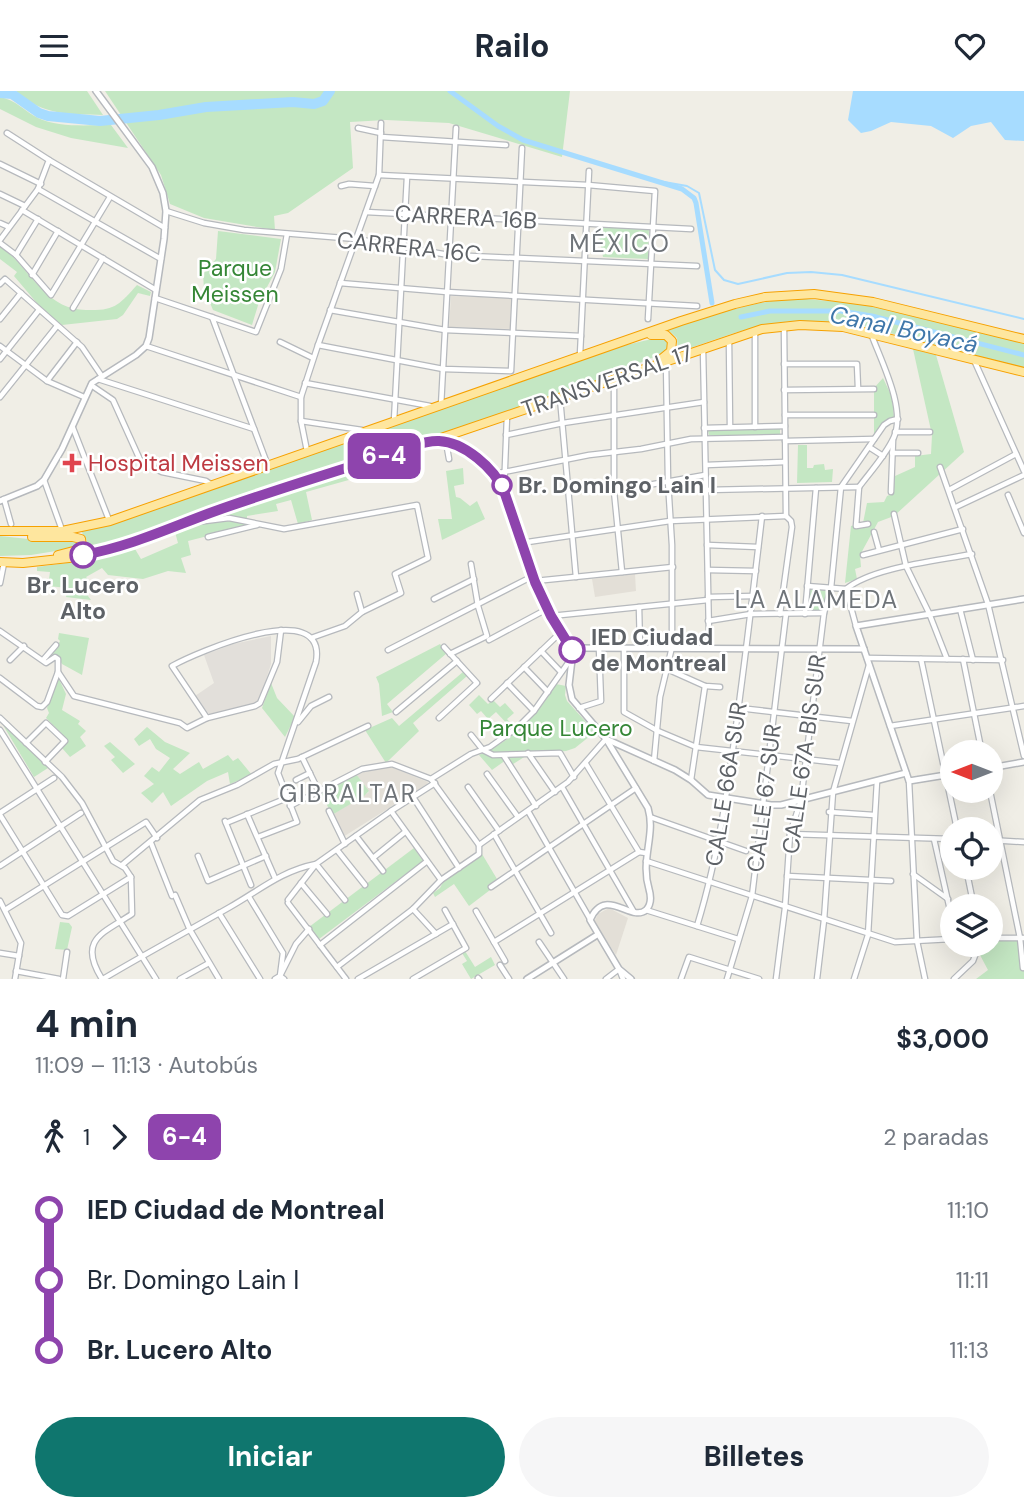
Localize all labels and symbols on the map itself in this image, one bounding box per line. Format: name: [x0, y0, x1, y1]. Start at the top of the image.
street label: CARRERA 16B: [394, 198, 538, 236]
street label: CARRERA 16C: [335, 225, 483, 269]
district label: MÉXICO: [569, 228, 671, 259]
park label: Parque Meissen: [191, 253, 279, 309]
water label: Canal Boyacá: [827, 298, 981, 360]
street label: TRANSVERSAL 17: [518, 338, 696, 424]
line badge: 6-4: [344, 433, 424, 479]
place label: Hospital Meissen: [88, 448, 269, 478]
marker: Hospital Meissen: [62, 453, 82, 473]
place label: Br. Domingo Lain I: [518, 470, 716, 500]
marker: Br. Domingo Lain I: [492, 475, 512, 495]
marker: Br. Lucero Alto: [70, 542, 96, 568]
place label: Br. Lucero Alto: [27, 570, 139, 626]
district label: LA ALAMEDA: [735, 584, 899, 615]
place label: IED Ciudad de Montreal: [591, 622, 727, 678]
marker: IED Ciudad de Montreal: [559, 637, 585, 663]
street label: CALLE 67A BIS SUR: [775, 652, 833, 856]
street label: CALLE 66A SUR: [698, 700, 754, 868]
park label: Parque Lucero: [479, 713, 633, 743]
street label: CALLE 67 SUR: [740, 722, 788, 874]
north arrow: [940, 740, 1003, 803]
district label: GIBRALTAR: [279, 778, 417, 809]

